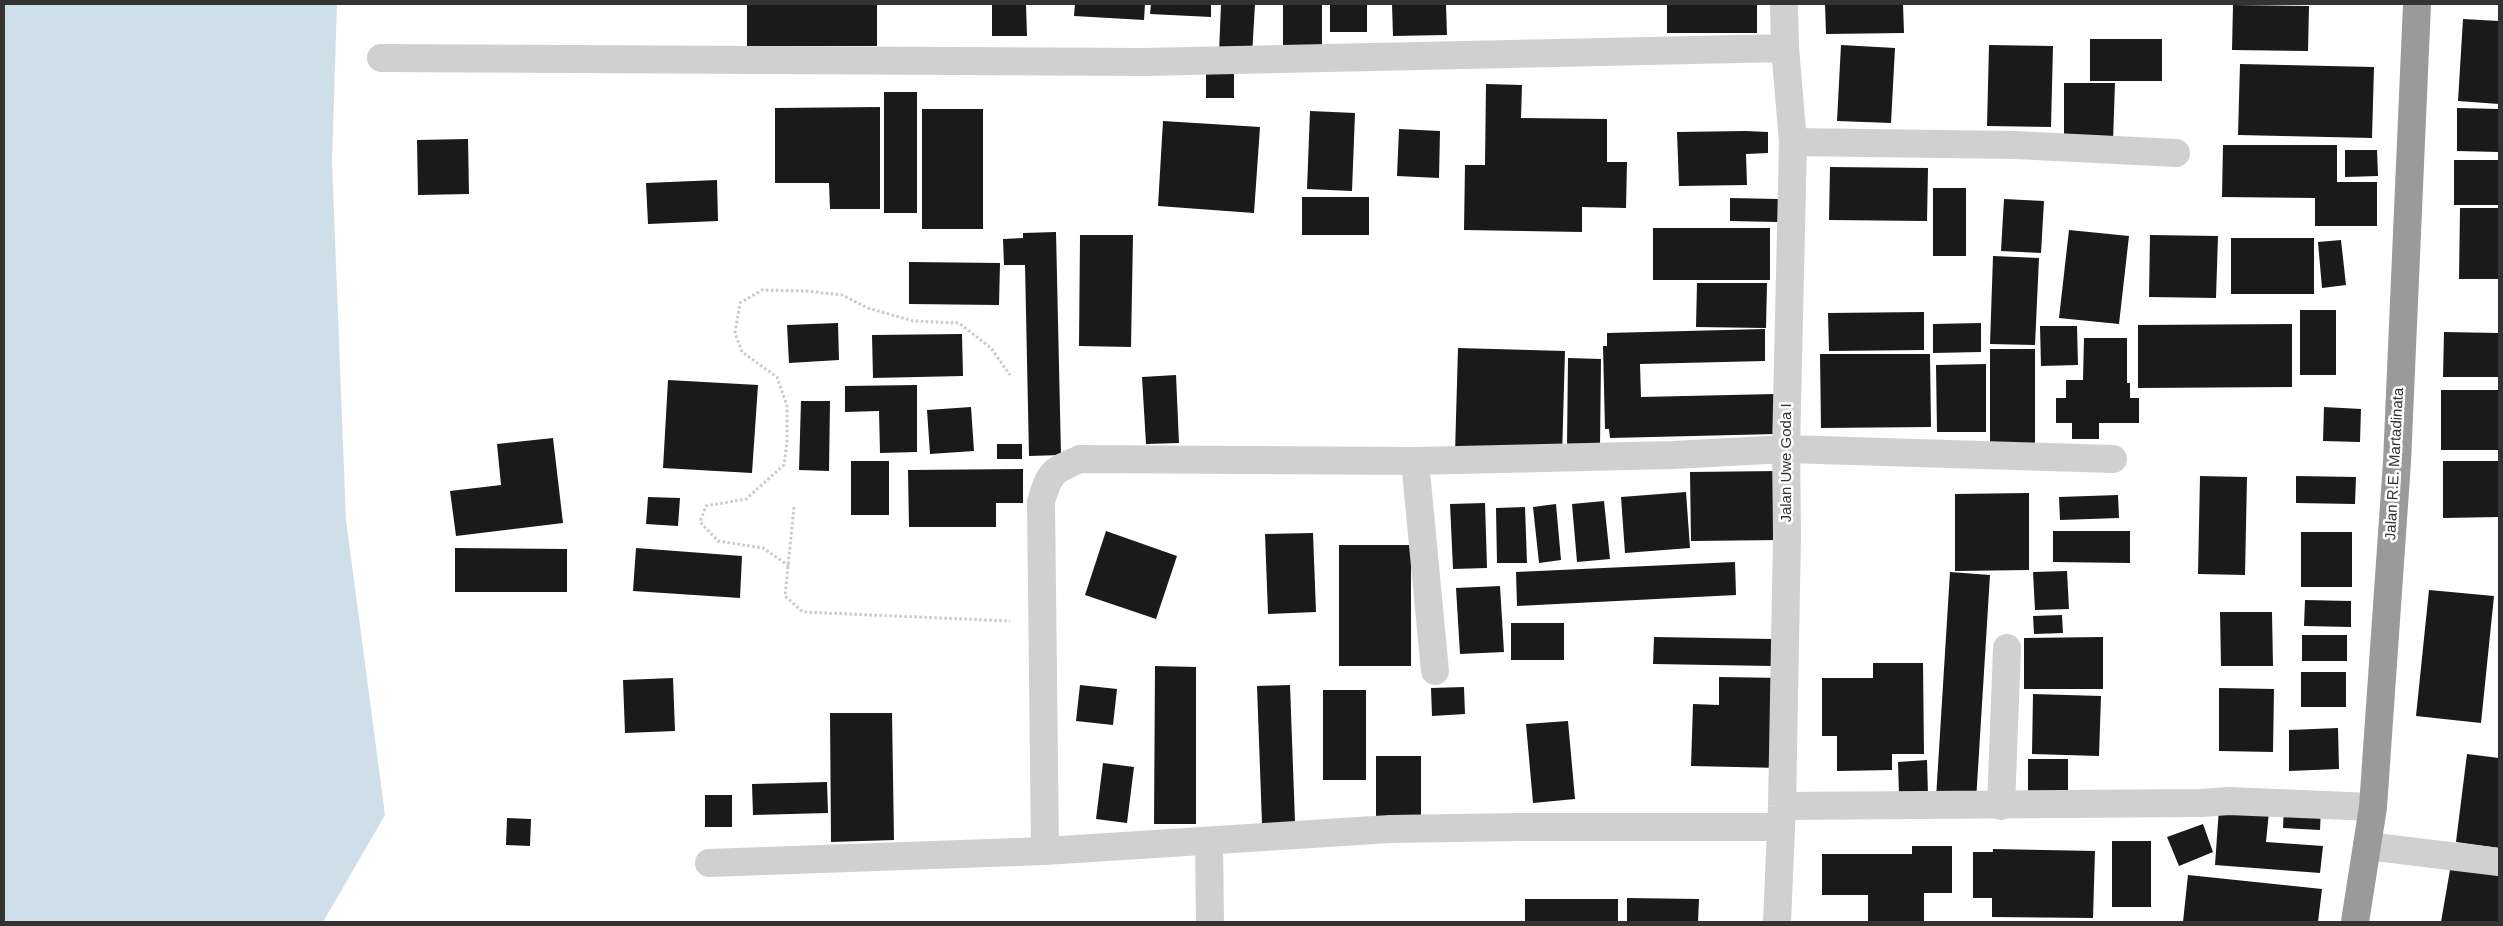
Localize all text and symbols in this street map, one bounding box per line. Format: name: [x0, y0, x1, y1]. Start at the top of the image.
street label: Jalan R.E. Martadinata: [2382, 387, 2408, 541]
street label: Jalan Uwe Goda I: [1778, 403, 1796, 523]

